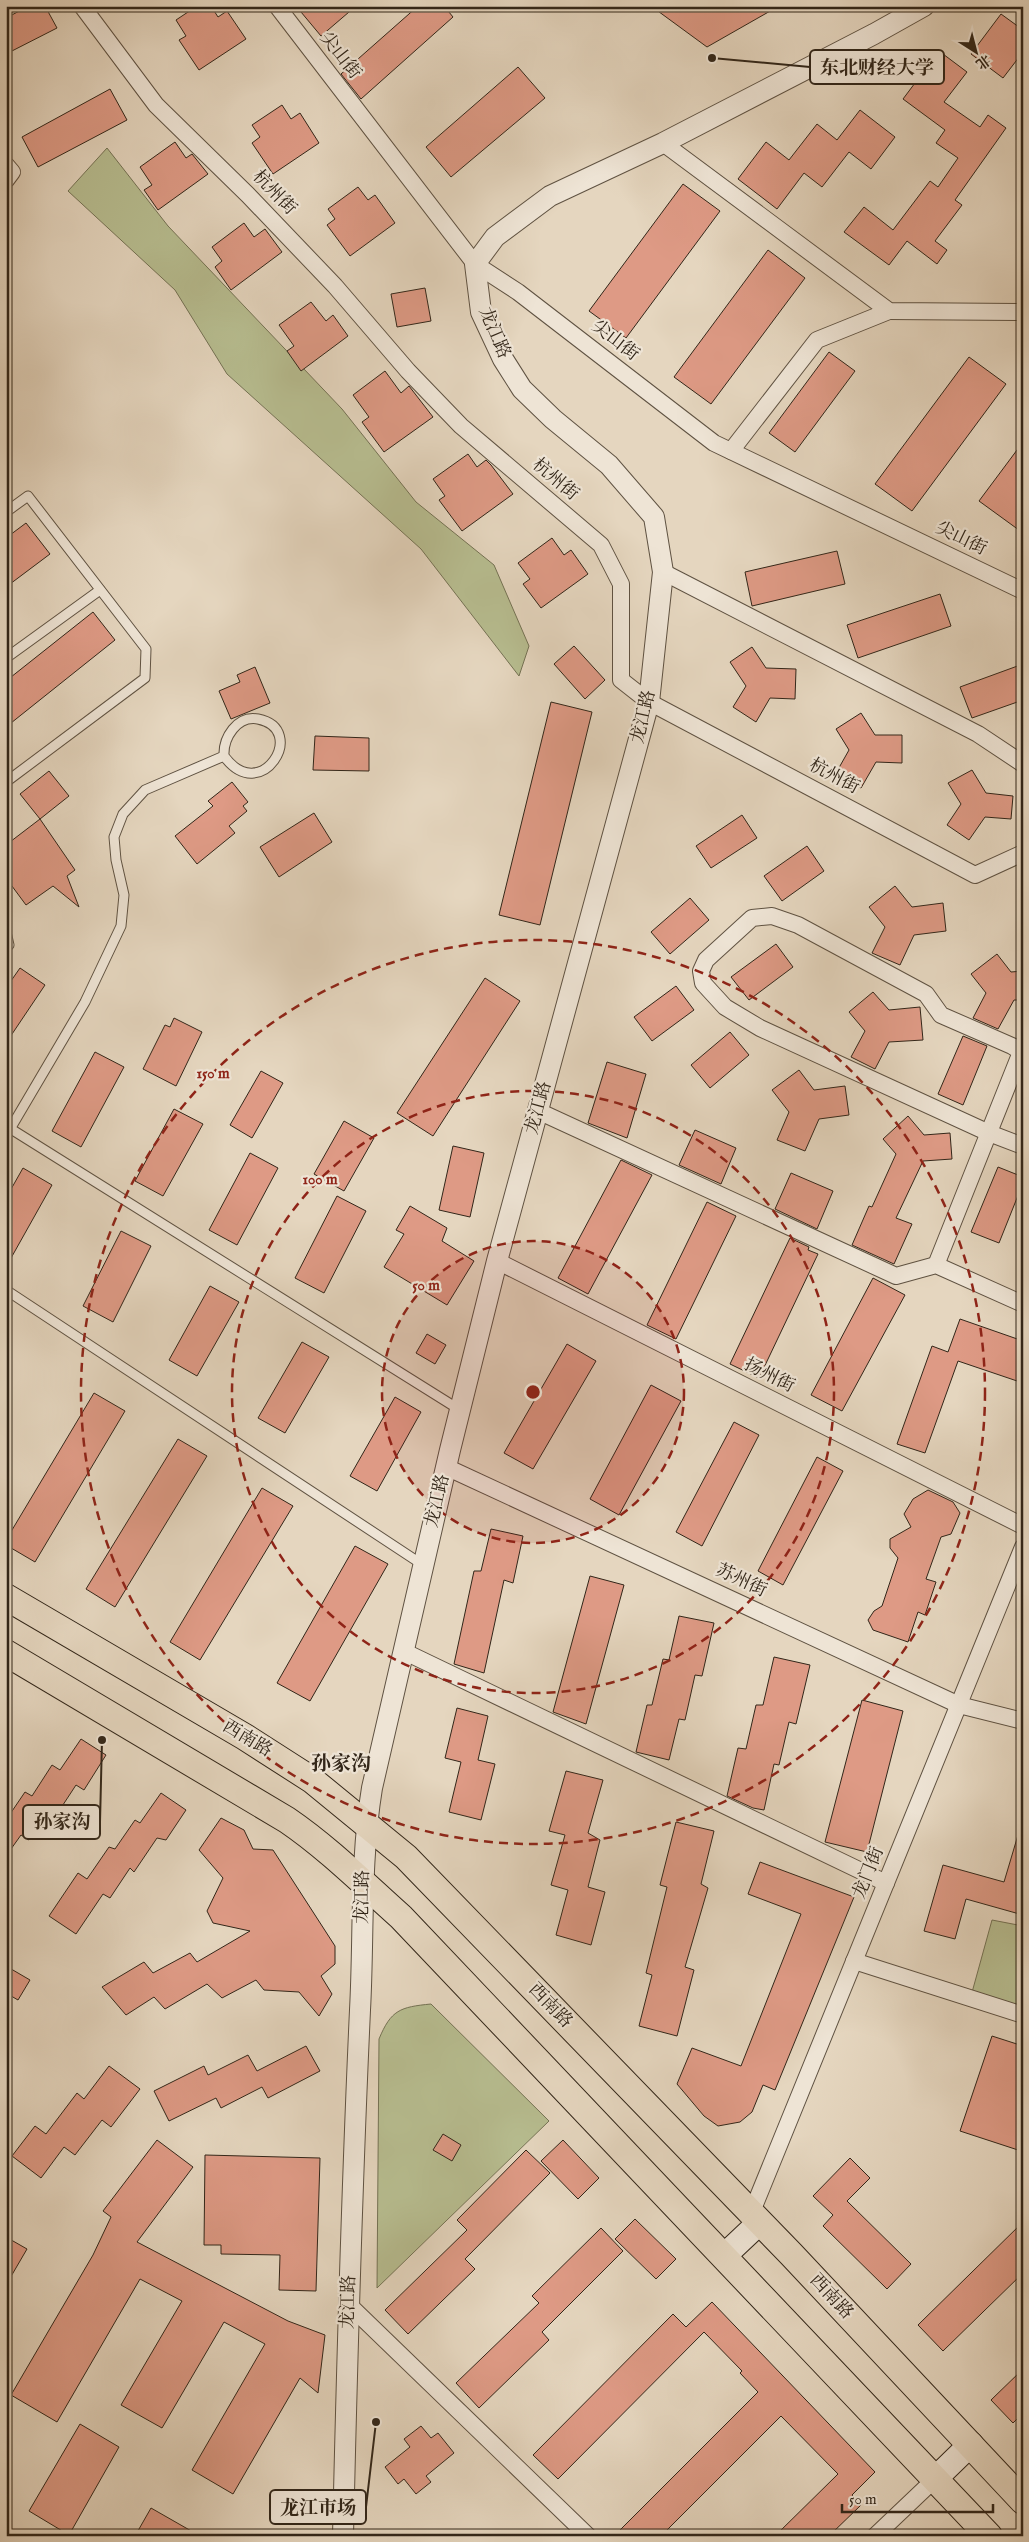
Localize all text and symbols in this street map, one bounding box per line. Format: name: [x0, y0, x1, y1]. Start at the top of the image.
street label: 尖山街: [314, 28, 366, 84]
north arrow: [952, 28, 1002, 78]
callout: 东北财经大学: [810, 50, 944, 84]
text: 北: [972, 50, 994, 73]
text: 东北财经大学: [820, 57, 934, 81]
street label: 杭州街: [247, 166, 301, 220]
street label: 龙江路: [473, 304, 515, 362]
street label: 尖山街: [587, 315, 643, 367]
street label: 杭州街: [527, 454, 583, 506]
street label: 尖山街: [932, 517, 990, 561]
street label: 龙江路: [627, 688, 661, 746]
street label: 杭州街: [805, 754, 863, 800]
text: 150 m: [196, 1064, 230, 1083]
street label: 龙江路: [521, 1079, 557, 1137]
text: 100 m: [302, 1170, 338, 1189]
text: 50 m: [412, 1276, 440, 1295]
street label: 扬州街: [740, 1353, 798, 1399]
centre of rings: [524, 1383, 542, 1401]
street label: 龙江路: [421, 1472, 455, 1530]
street label: 苏州街: [712, 1559, 770, 1603]
street label: 西南路: [218, 1715, 276, 1763]
district label: 孙家沟: [311, 1752, 371, 1777]
callout: 孙家沟: [23, 1805, 100, 1839]
text: 孙家沟: [33, 1811, 91, 1835]
street label: 龙门街: [848, 1844, 890, 1902]
street label: 龙江路: [351, 1870, 375, 1924]
street label: 西南路: [523, 1979, 577, 2033]
street label: 西南路: [804, 2269, 858, 2325]
street label: 龙江路: [337, 2275, 361, 2329]
scale bar: [842, 2482, 993, 2514]
callout: 龙江市场: [270, 2490, 366, 2524]
text: 50 m: [849, 2490, 877, 2509]
text: 龙江市场: [280, 2497, 356, 2521]

